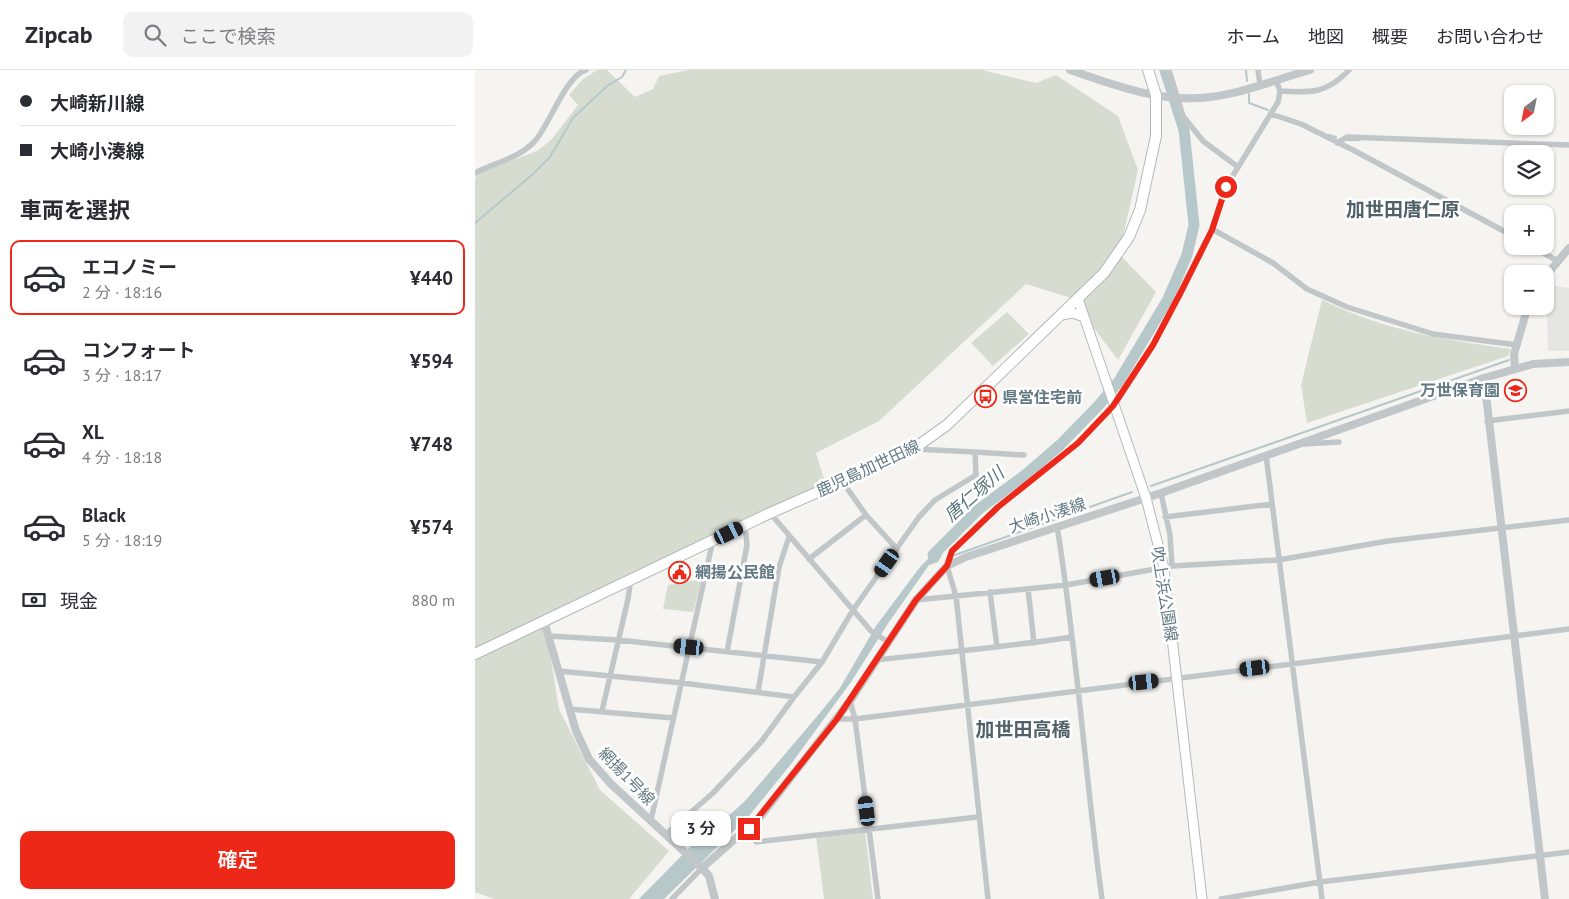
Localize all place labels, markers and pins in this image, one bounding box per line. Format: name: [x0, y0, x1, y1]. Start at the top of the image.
school or university icon: 万世保育園: [1504, 378, 1528, 402]
place label: 万世保育園: [1420, 380, 1500, 400]
bus stop icon: 県営住宅前: [974, 385, 998, 409]
place label: 県営住宅前: [1002, 387, 1082, 407]
public building icon: 網揚公民館: [667, 560, 691, 584]
place label: 網揚公民館: [695, 562, 775, 582]

